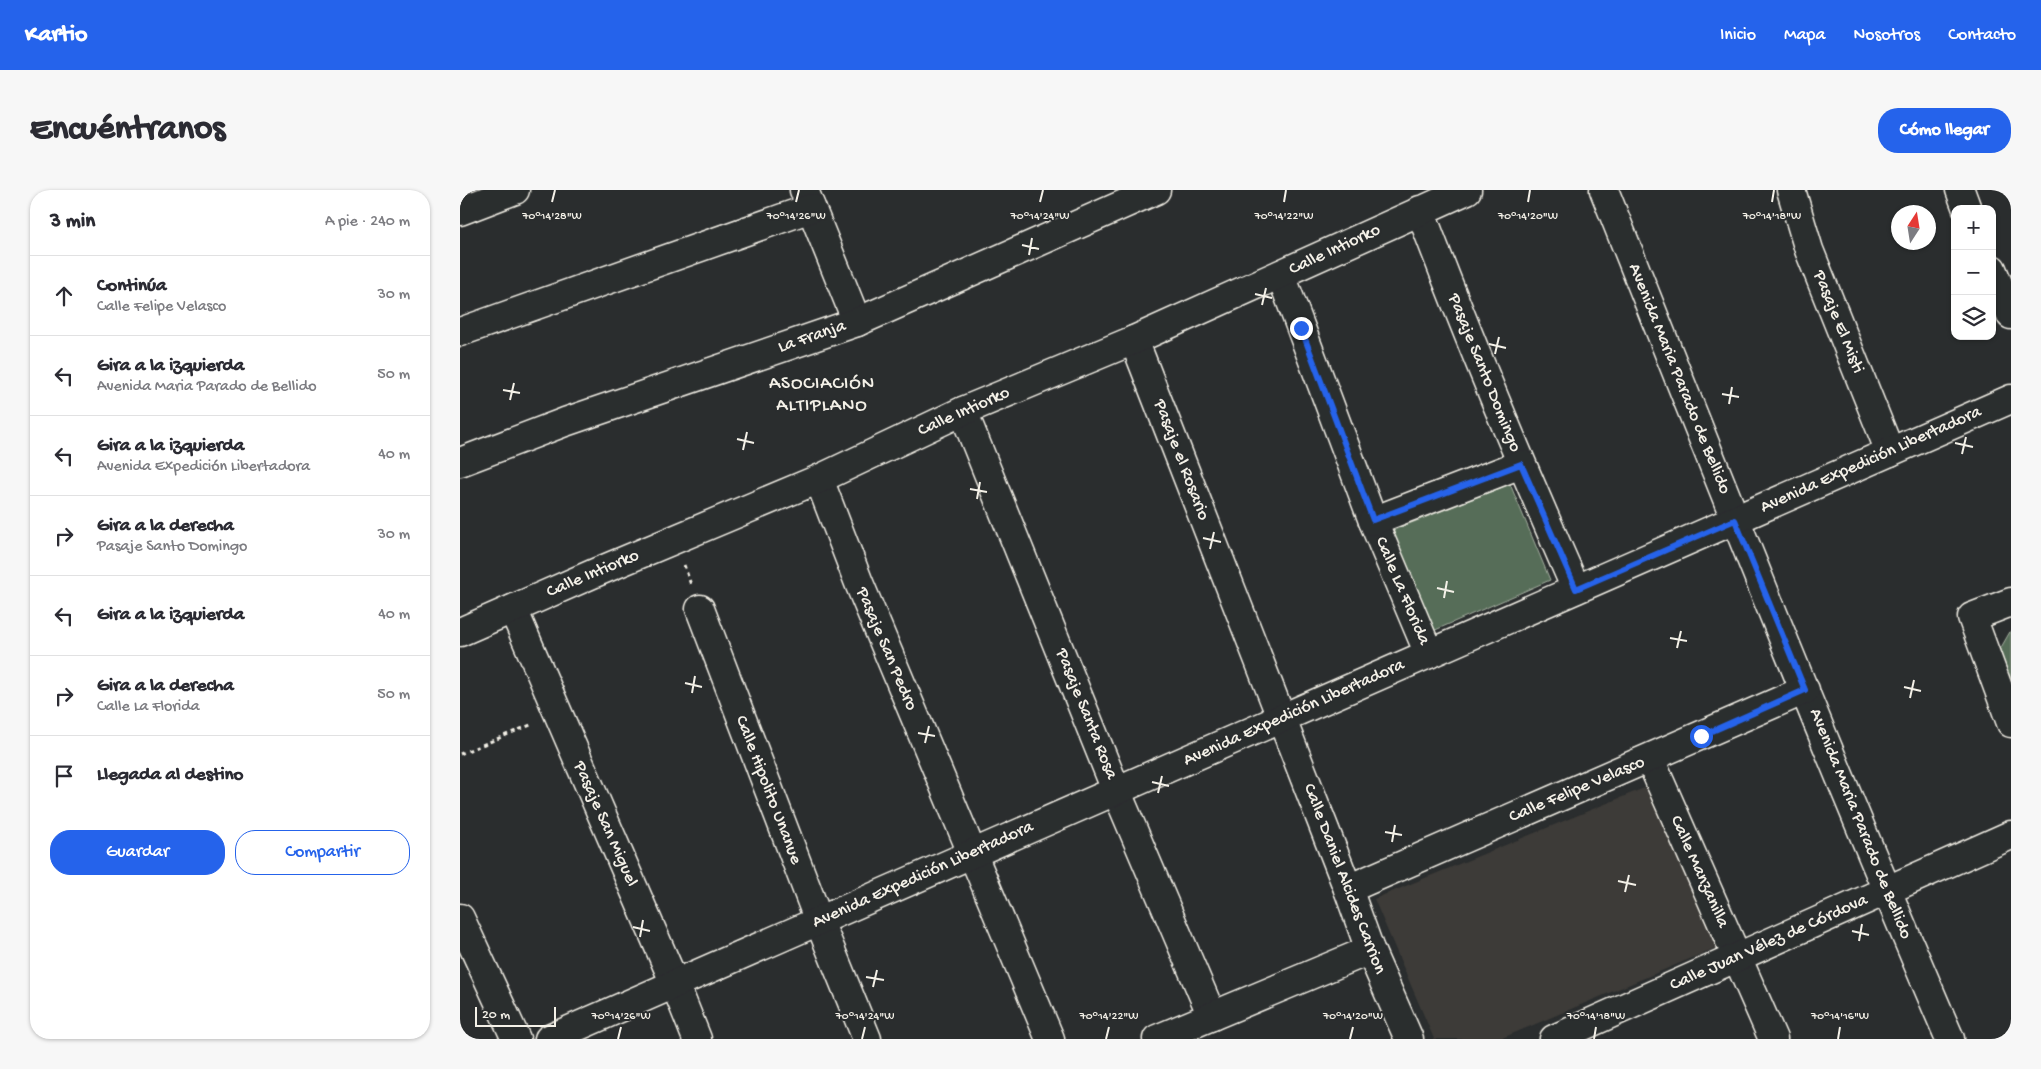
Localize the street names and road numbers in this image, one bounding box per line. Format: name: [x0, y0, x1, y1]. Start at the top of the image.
street label: Calle Intiorko: [1286, 220, 1384, 280]
street label: Avenida Maria Parado de Bellido: [1623, 261, 1735, 497]
street label: Pasaje El Misti: [1807, 267, 1868, 377]
street label: Pasaje Santo Domingo: [1442, 290, 1525, 455]
street label: La Franja: [775, 315, 850, 358]
street label: Calle Intiorko: [915, 382, 1013, 442]
street label: Pasaje el Rosario: [1148, 396, 1214, 523]
street label: Avenida Expedición Libertadora: [1757, 401, 1986, 518]
street label: Calle La Florida: [1370, 534, 1435, 649]
street label: Calle Intiorko: [544, 545, 642, 603]
street label: Pasaje San Pedro: [850, 583, 921, 714]
street label: Pasaje Santa Rosa: [1050, 645, 1122, 783]
street label: Avenida Expedición Libertadora: [1180, 654, 1409, 771]
street label: Avenida Maria Parado de Bellido: [1804, 706, 1916, 942]
street label: Calle Hipolito Unanue: [730, 713, 806, 868]
street label: Calle Felipe Velasco: [1506, 752, 1648, 828]
street label: Pasaje San Miguel: [568, 757, 642, 890]
street label: Calle Daniel Alcides Carrion: [1298, 781, 1390, 978]
street label: Calle Manzanilla: [1665, 813, 1734, 932]
street label: Avenida Expedición Libertadora: [809, 816, 1038, 933]
street label: Calle Juan Vélez de Córdova: [1667, 889, 1872, 996]

